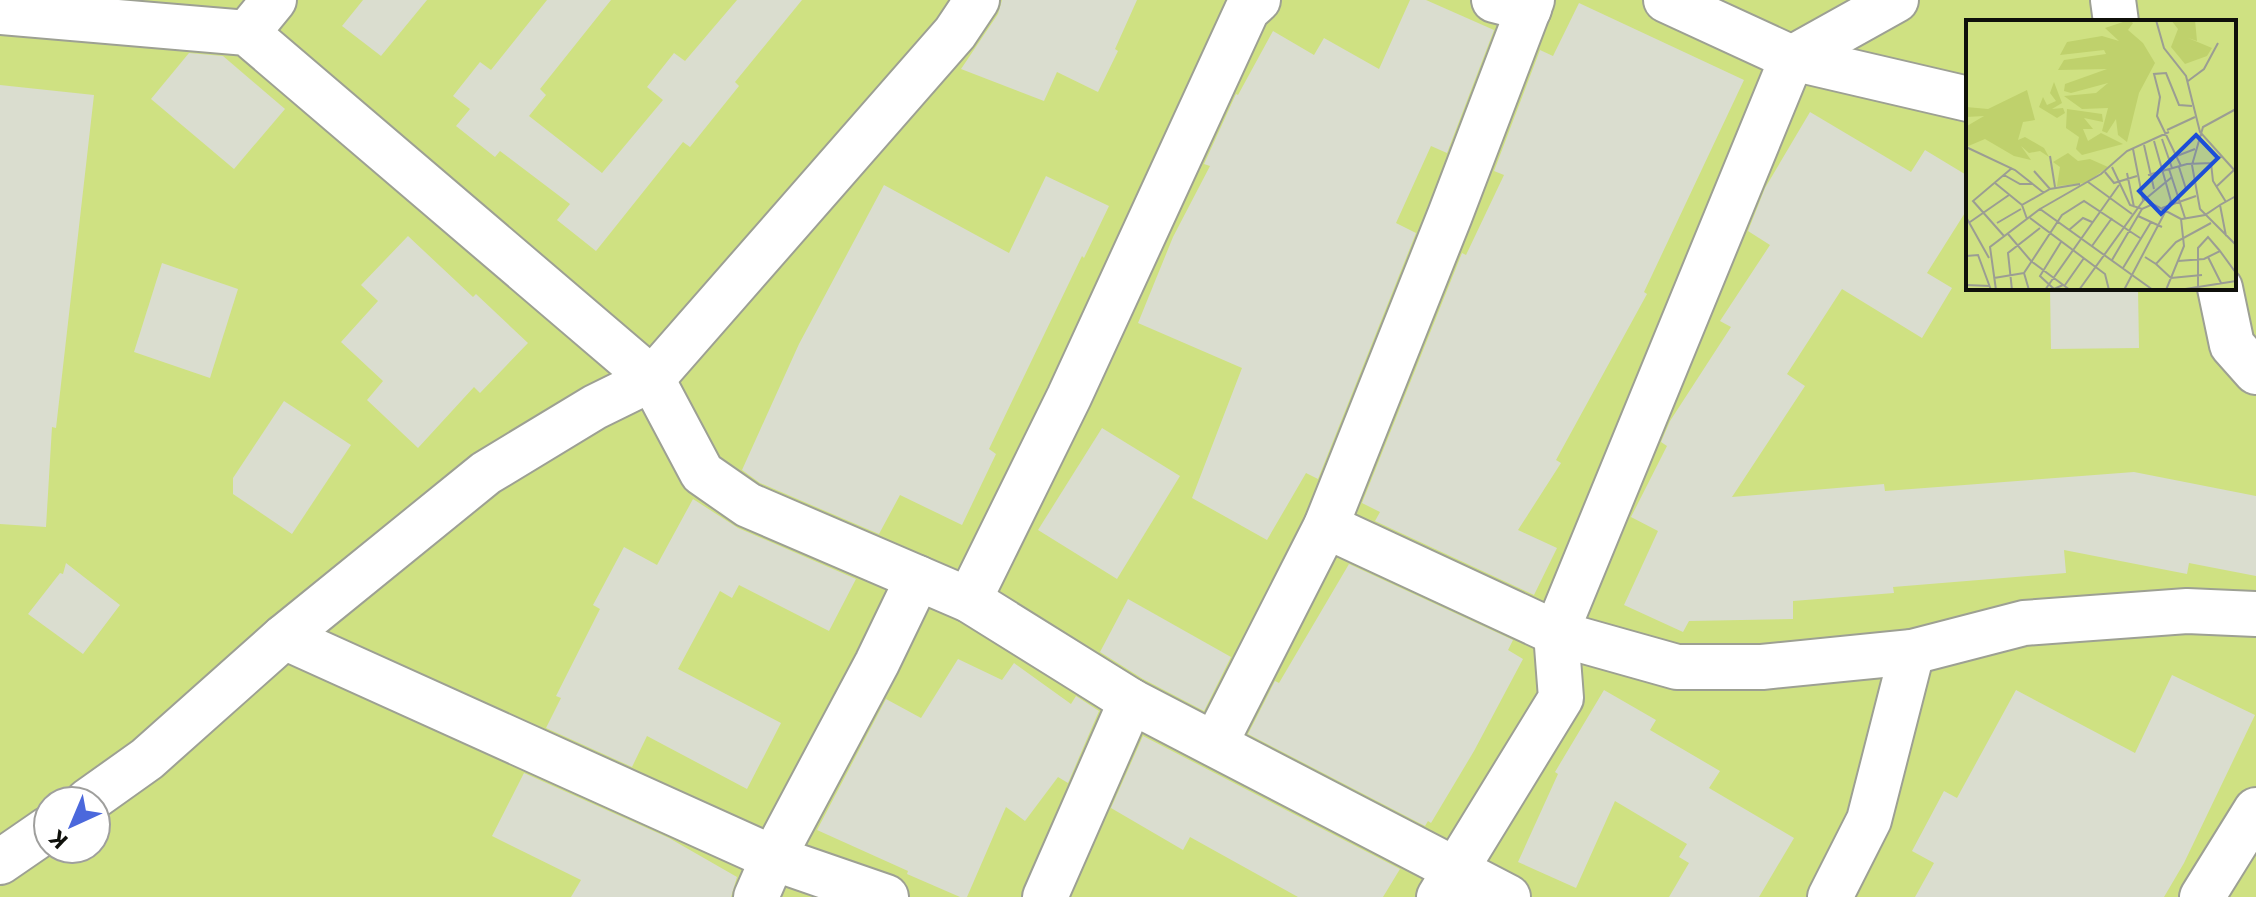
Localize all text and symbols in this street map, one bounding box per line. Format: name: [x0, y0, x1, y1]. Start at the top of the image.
inset map: [1966, 20, 2236, 290]
north arrow: [32, 785, 112, 865]
text: K: [43, 825, 73, 855]

